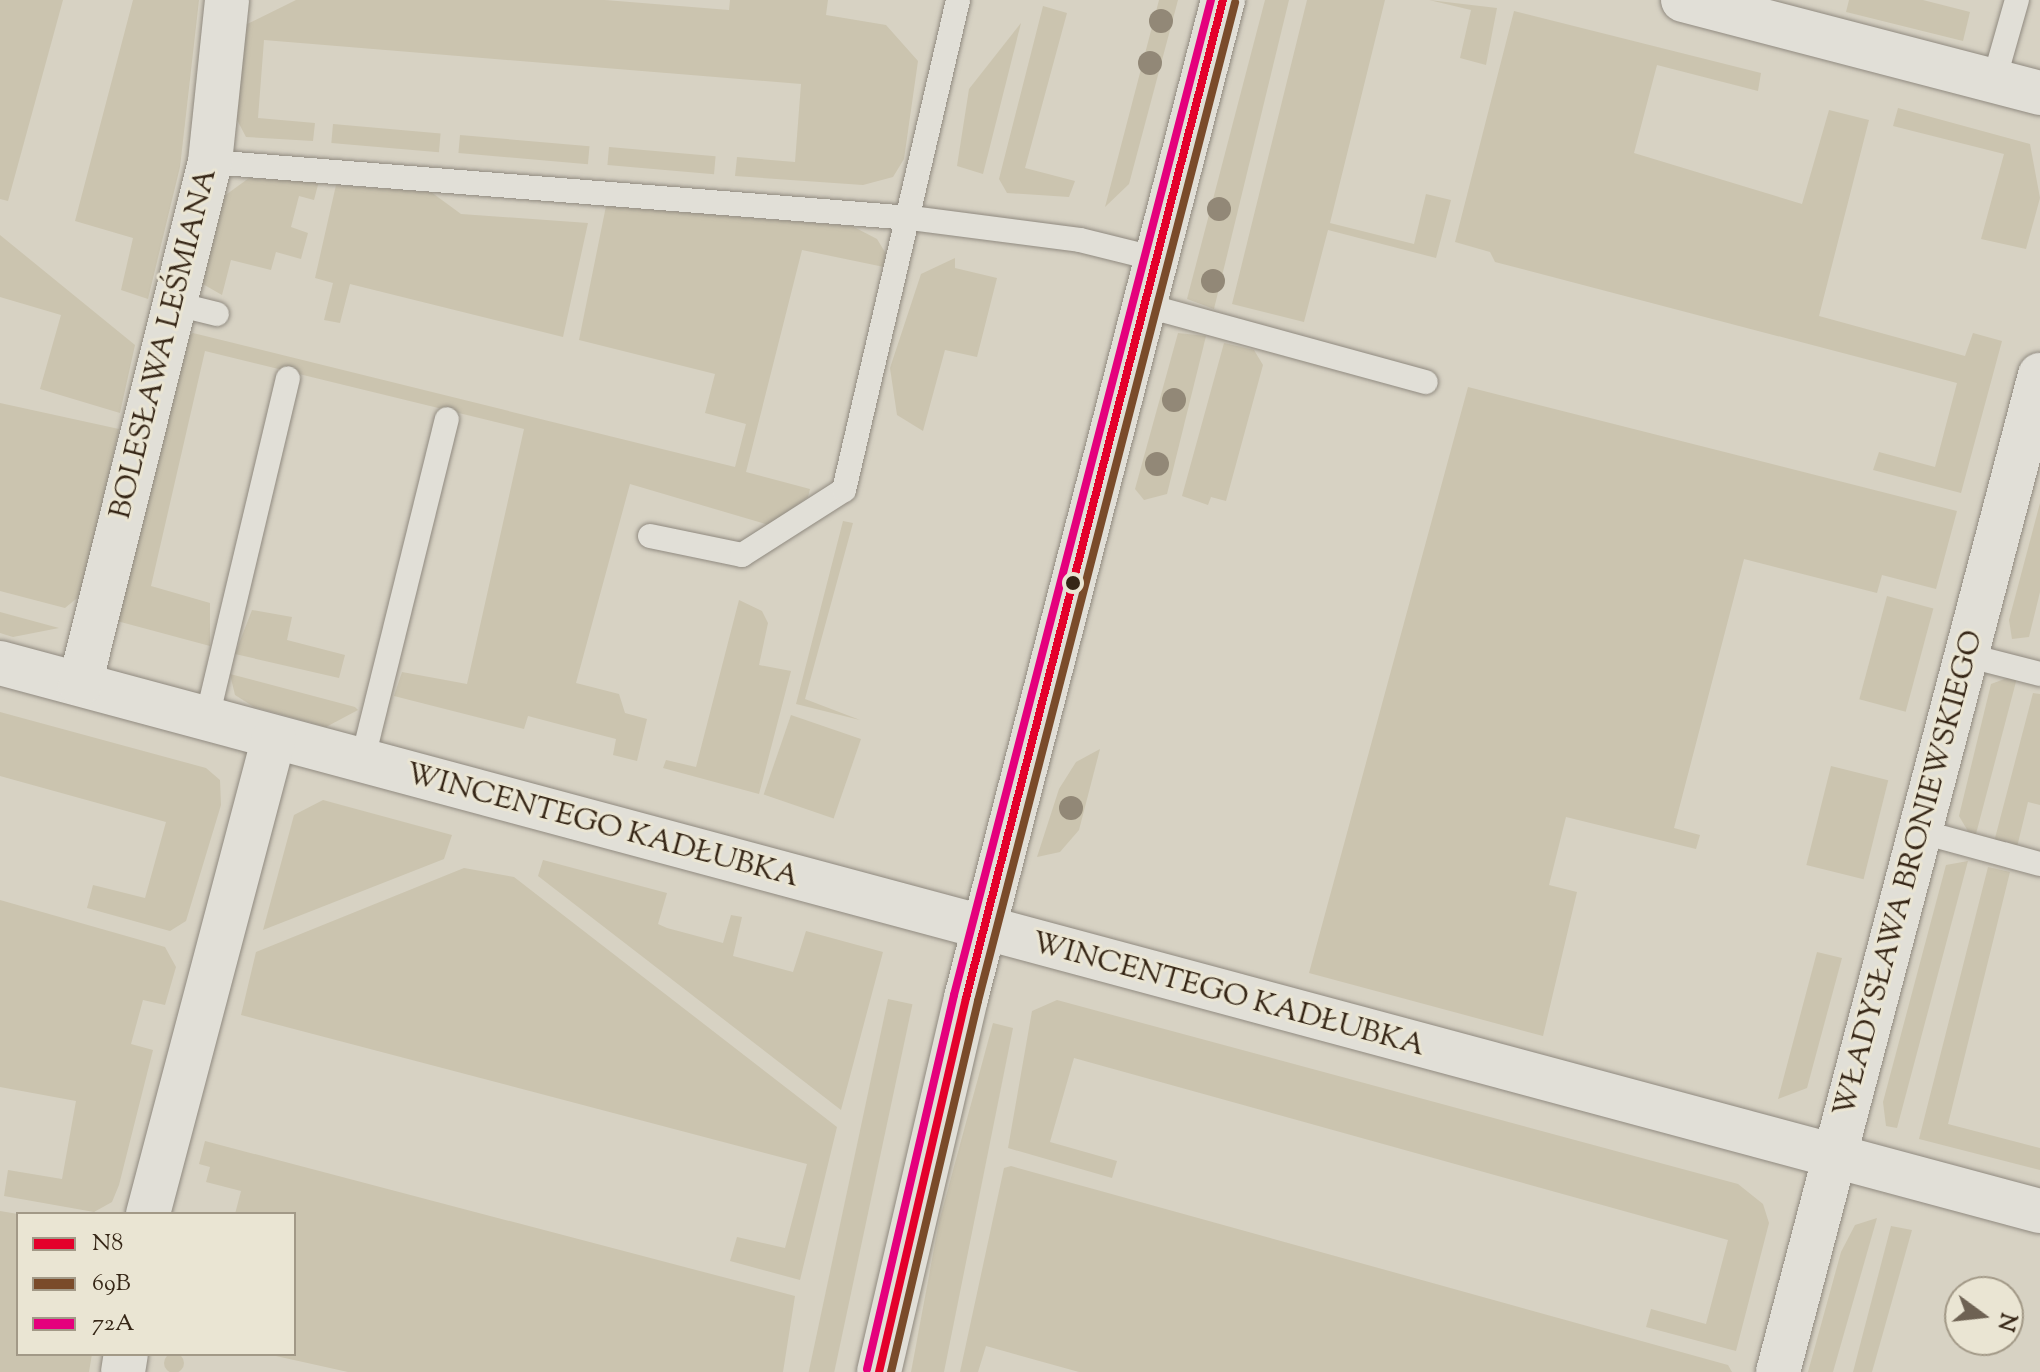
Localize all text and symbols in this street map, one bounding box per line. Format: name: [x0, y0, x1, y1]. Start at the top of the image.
street label: BOLESŁAWA LEŚMIANA: [104, 165, 226, 523]
unlabelled marker: [1065, 575, 1081, 591]
street label: WŁADYSŁAWA BRONIEWSKIEGO: [1828, 627, 1992, 1121]
street label: WINCENTEGO KADŁUBKA: [401, 757, 803, 897]
street label: WINCENTEGO KADŁUBKA: [1027, 926, 1429, 1066]
legend: [16, 1212, 296, 1356]
text: N8: [92, 1227, 123, 1261]
text: 69B: [92, 1267, 131, 1301]
north arrow: [1944, 1276, 2024, 1356]
text: 72A: [92, 1307, 135, 1341]
text: N: [1988, 1309, 2023, 1334]

